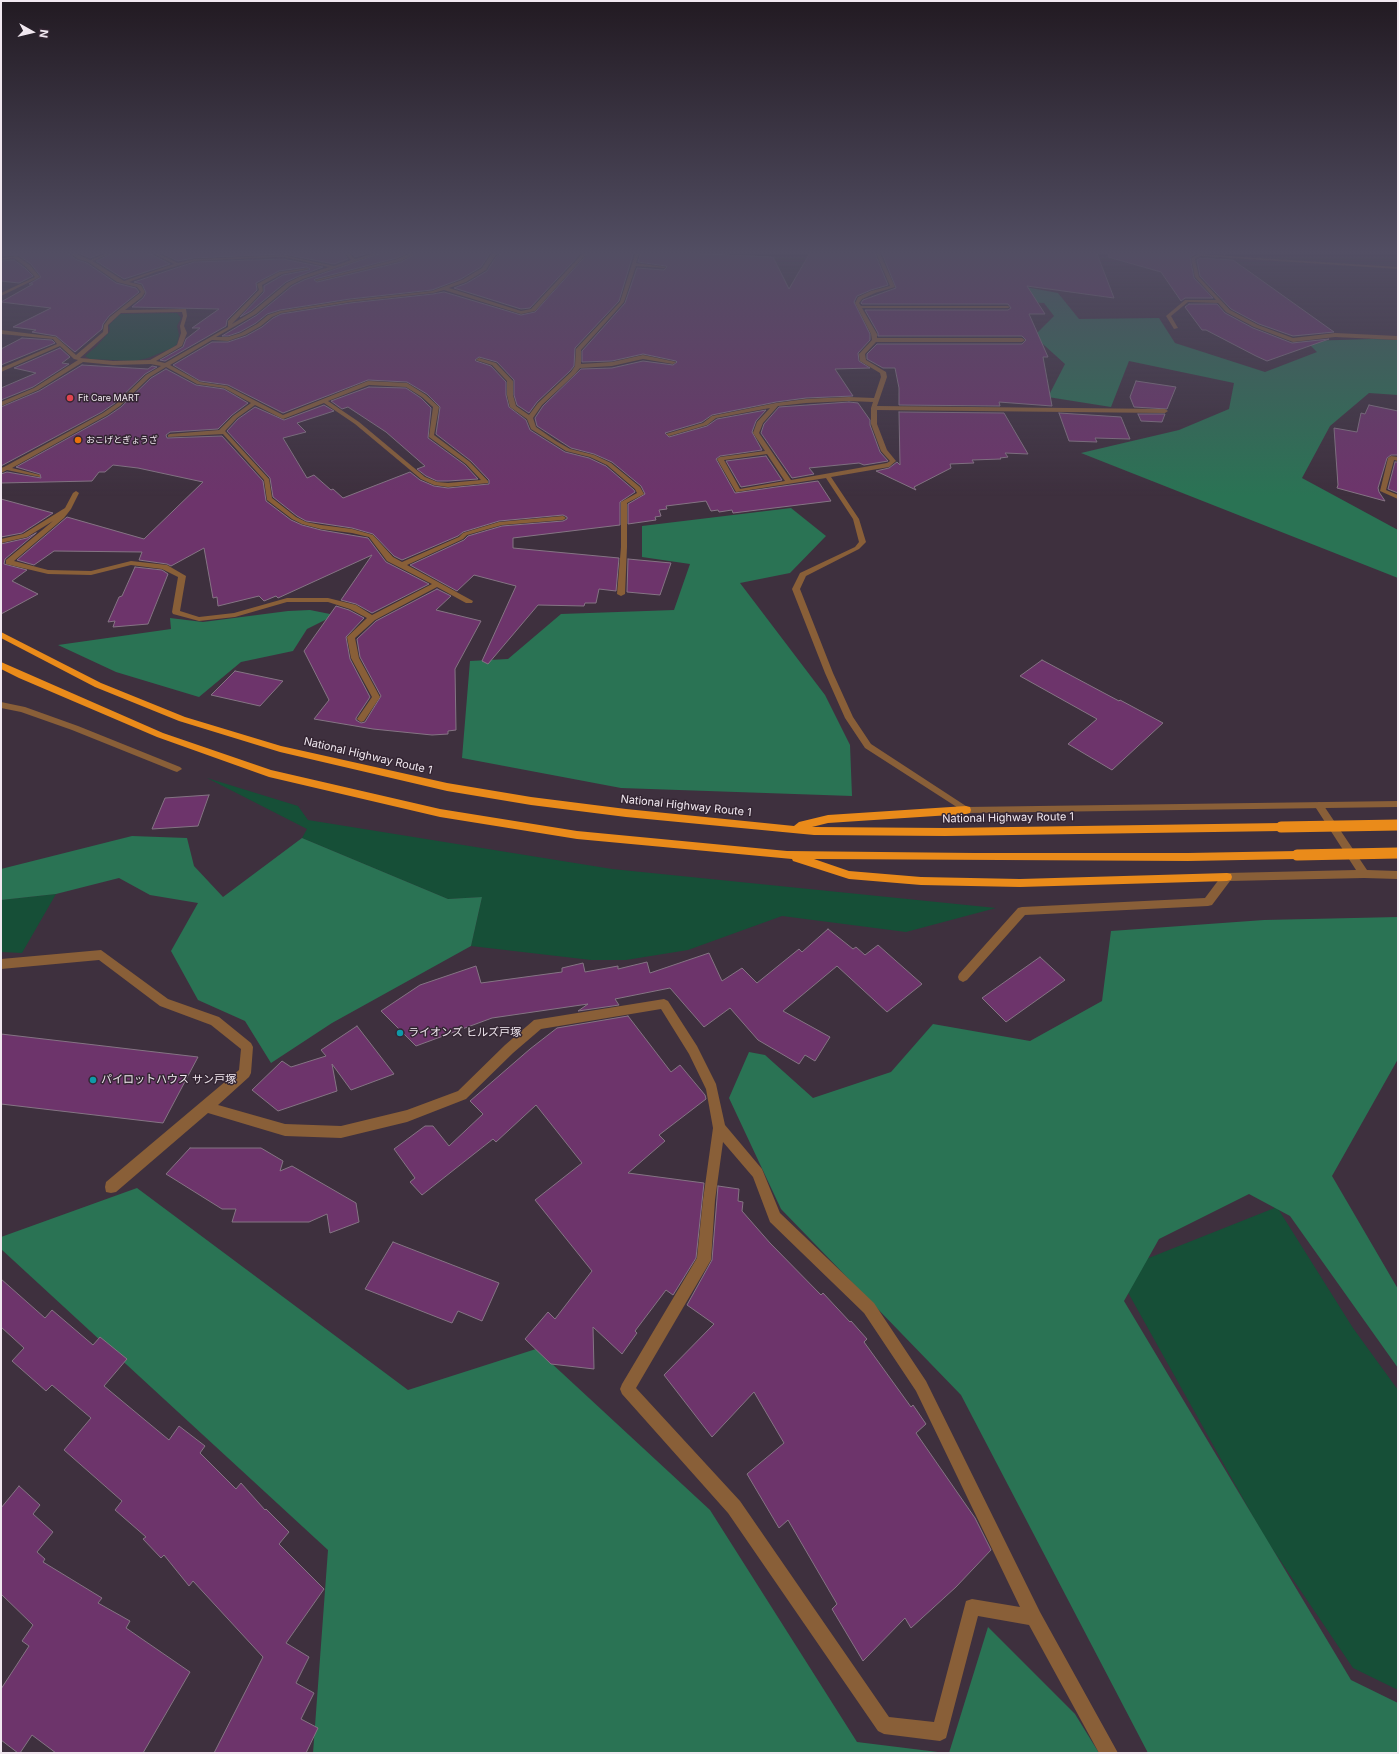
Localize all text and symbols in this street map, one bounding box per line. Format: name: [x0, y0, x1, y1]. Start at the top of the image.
north arrow: [12, 12, 52, 52]
text: N: [36, 29, 51, 39]
marker: Fit Care MART: [65, 393, 75, 403]
place label: Fit Care MART: [78, 393, 140, 403]
marker: おこげとぎょうざ: [73, 435, 83, 445]
place label: おこげとぎょうざ: [86, 435, 158, 445]
street label: National Highway Route 1: [302, 735, 434, 777]
street label: National Highway Route 1: [620, 793, 752, 819]
street label: National Highway Route 1: [942, 810, 1074, 826]
place label: ライオンズ ヒルズ戸塚: [408, 1026, 521, 1040]
marker: ライオンズ ヒルズ戸塚: [395, 1028, 405, 1038]
place label: パイロットハウス サン戸塚: [101, 1073, 236, 1087]
marker: パイロットハウス サン戸塚: [88, 1075, 98, 1085]

